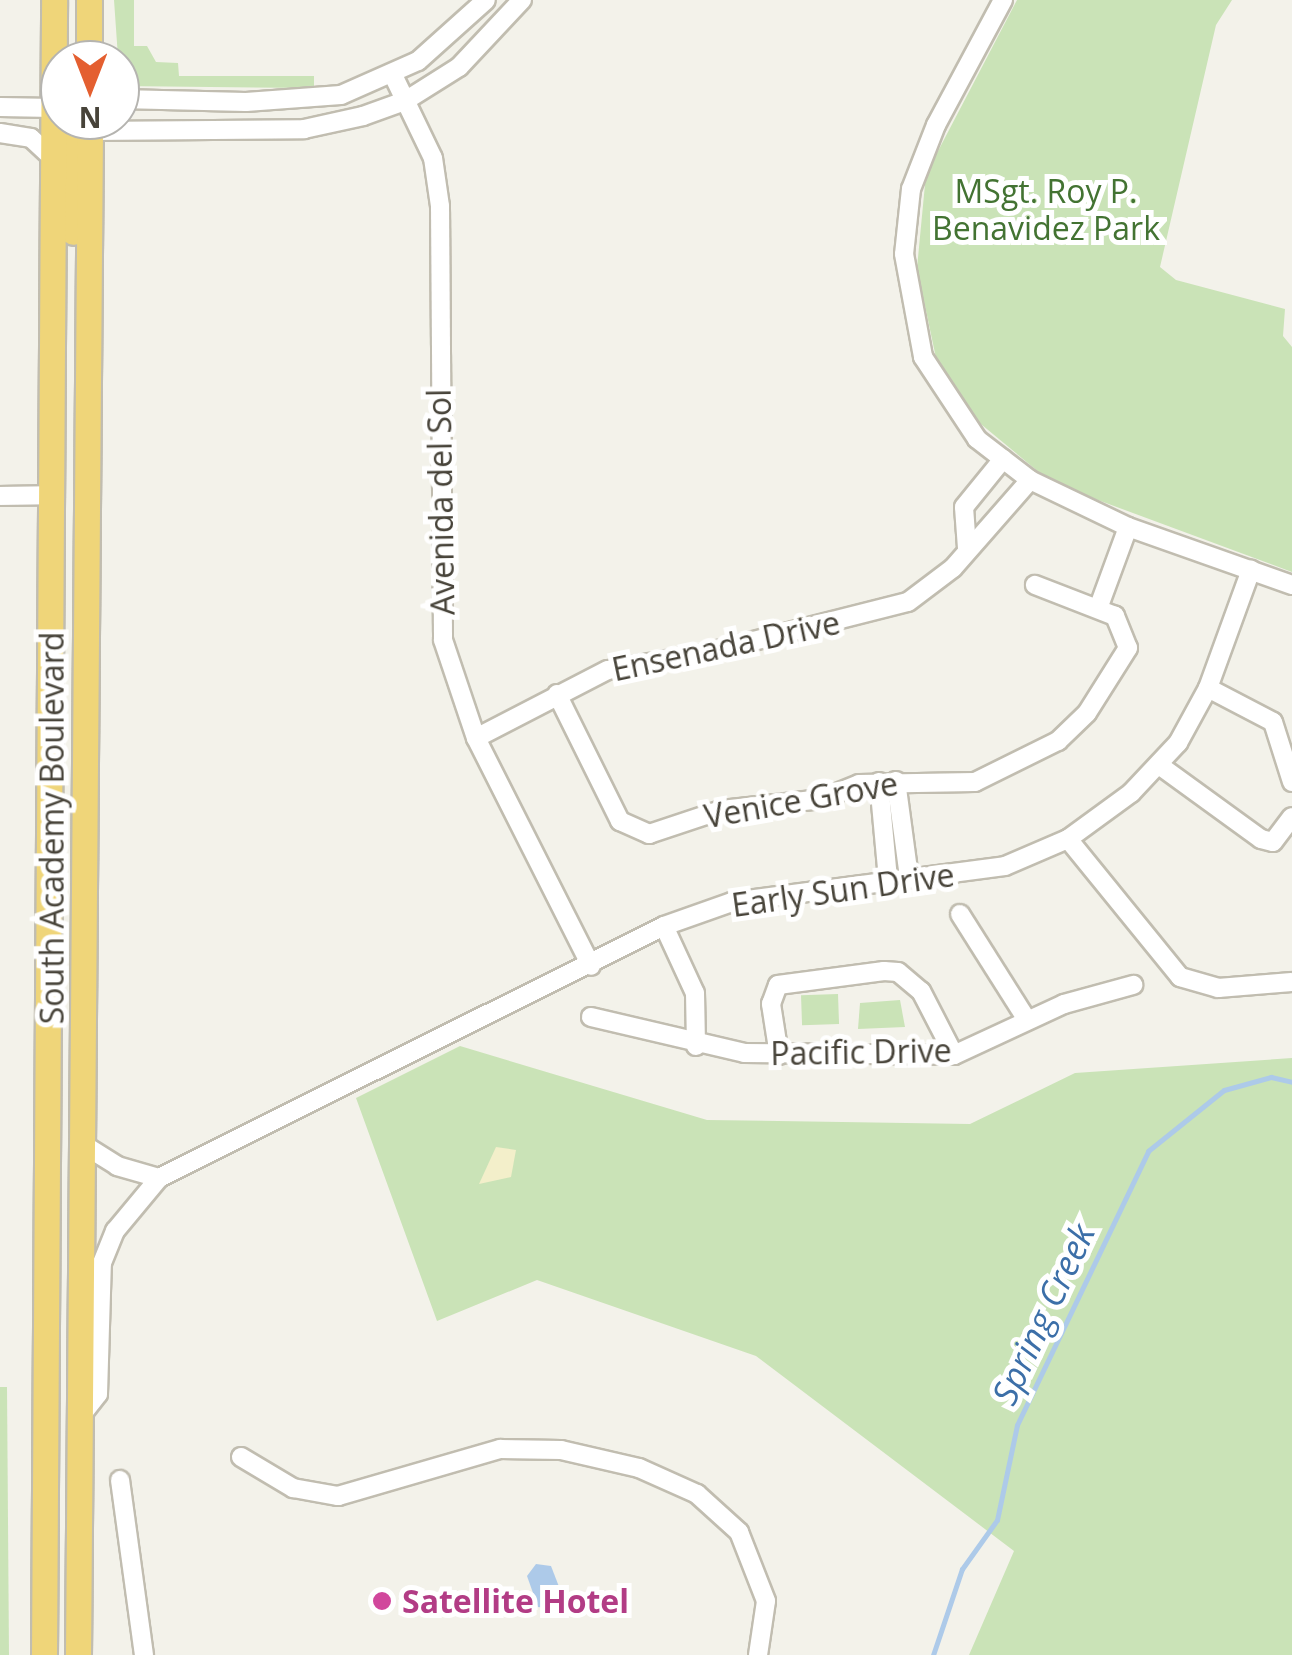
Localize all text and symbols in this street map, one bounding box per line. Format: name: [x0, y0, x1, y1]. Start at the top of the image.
north arrow: [40, 40, 140, 140]
text: N: [79, 99, 101, 137]
park label: MSgt. Roy P. Benavidez Park: [932, 173, 1160, 248]
street label: Avenida del Sol: [420, 388, 462, 616]
street label: Ensenada Drive: [609, 603, 843, 689]
street label: South Academy Boulevard: [33, 632, 71, 1024]
street label: Venice Grove: [701, 764, 901, 836]
street label: Early Sun Drive: [729, 855, 957, 925]
street label: Pacific Drive: [770, 1031, 952, 1073]
water label: Spring Creek: [983, 1217, 1103, 1411]
place label: Satellite Hotel: [402, 1582, 629, 1620]
marker: Satellite Hotel: [371, 1590, 393, 1612]

